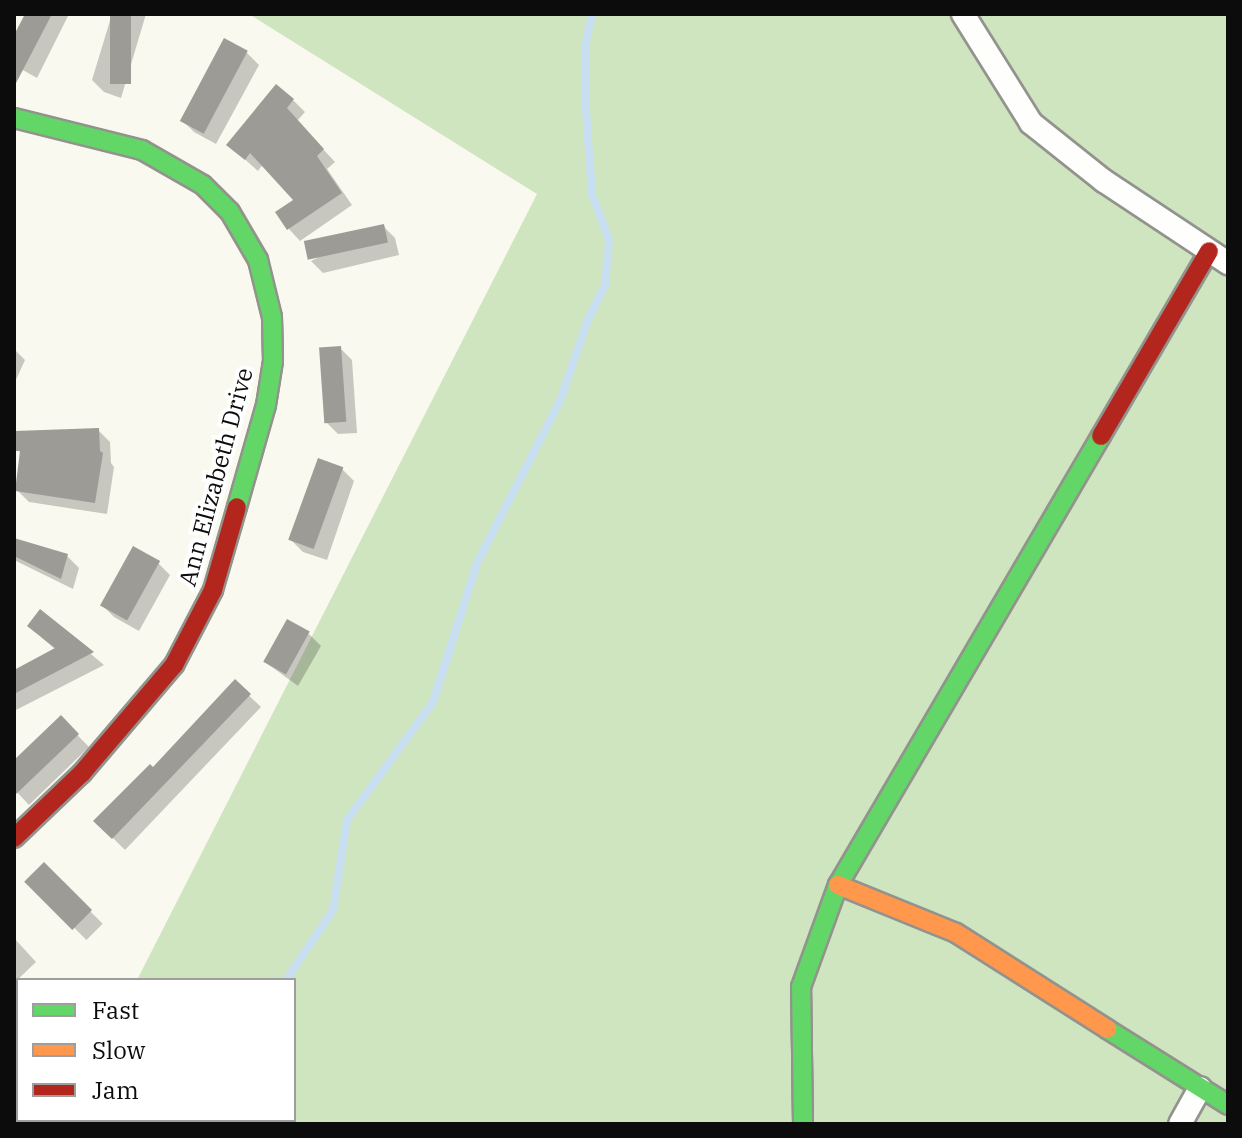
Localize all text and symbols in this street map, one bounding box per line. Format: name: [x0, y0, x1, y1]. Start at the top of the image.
street label: Ann Elizabeth Drive: [173, 365, 259, 589]
legend: [16, 978, 296, 1122]
text: Fast: [92, 994, 139, 1026]
text: Slow: [92, 1034, 145, 1066]
text: Jam: [92, 1074, 139, 1106]

